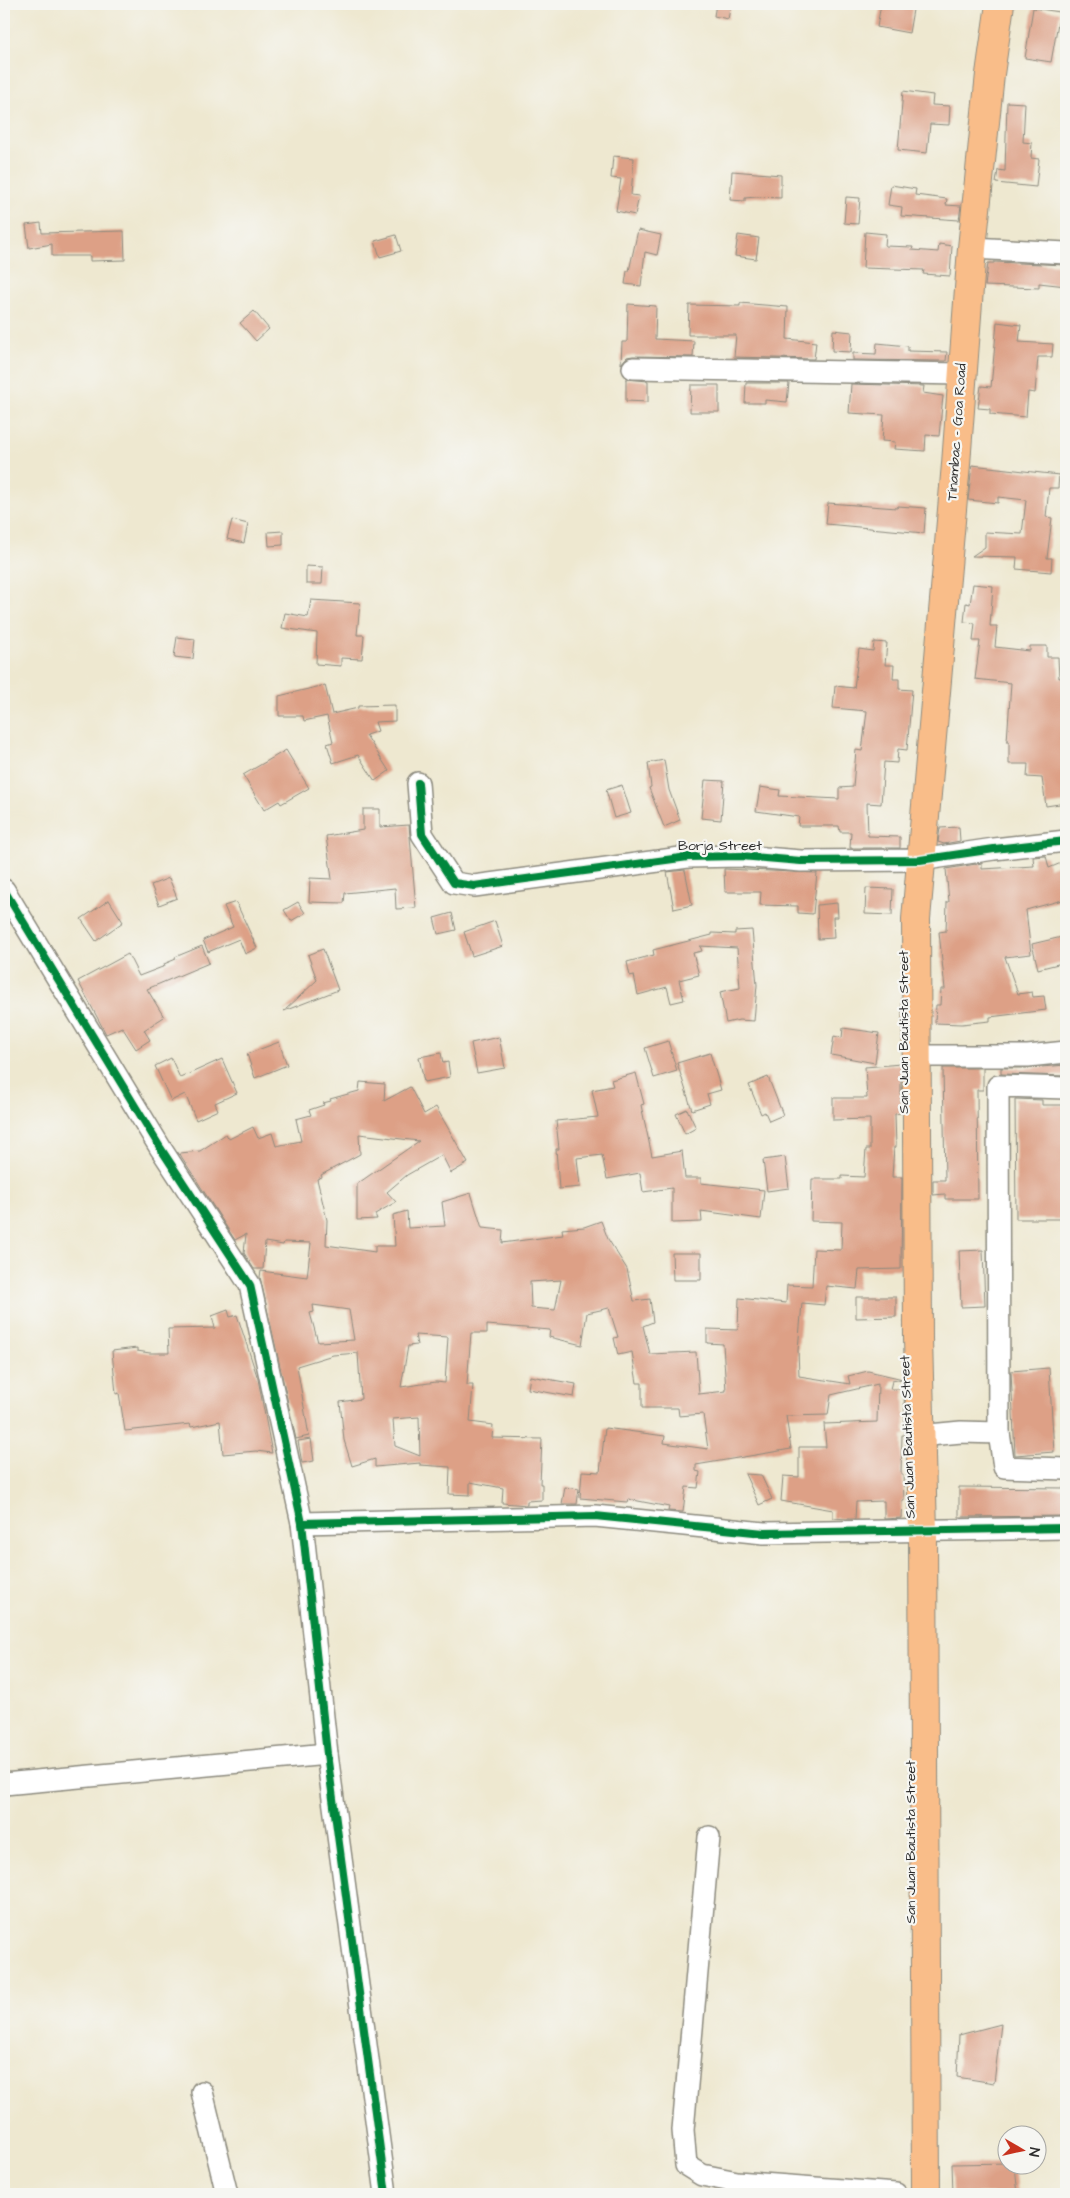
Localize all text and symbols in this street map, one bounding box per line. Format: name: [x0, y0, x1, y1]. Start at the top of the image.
street label: Tinambac - Goa Road: [942, 363, 972, 501]
street label: Borja Street: [678, 836, 762, 856]
street label: San Juan Bautista Street: [894, 950, 914, 1114]
street label: San Juan Bautista Street: [895, 1355, 921, 1519]
street label: San Juan Bautista Street: [901, 1760, 921, 1924]
north arrow: [998, 2126, 1048, 2176]
text: N: [1023, 2146, 1044, 2158]

